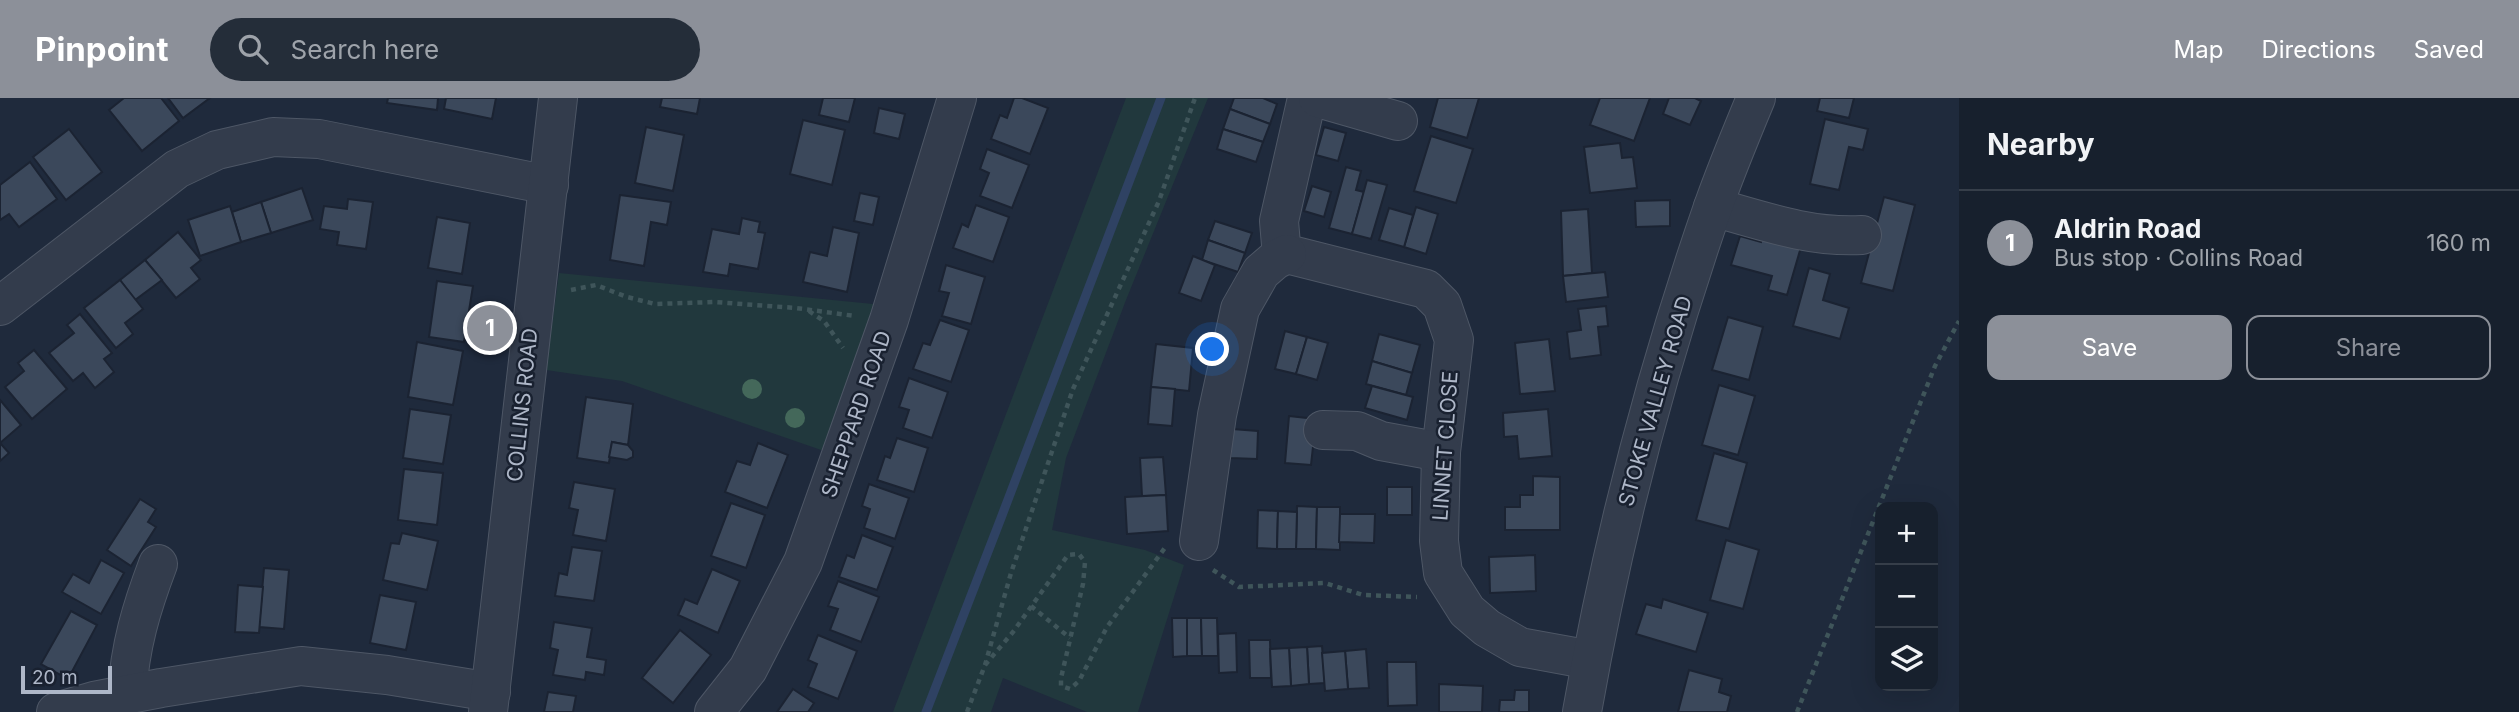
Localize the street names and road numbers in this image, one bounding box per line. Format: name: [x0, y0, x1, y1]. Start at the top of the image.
street label: STOKE VALLEY ROAD: [1613, 293, 1697, 509]
street label: COLLINS ROAD: [501, 327, 543, 483]
street label: SHEPPARD ROAD: [816, 327, 896, 501]
street label: LINNET CLOSE: [1427, 370, 1463, 522]

